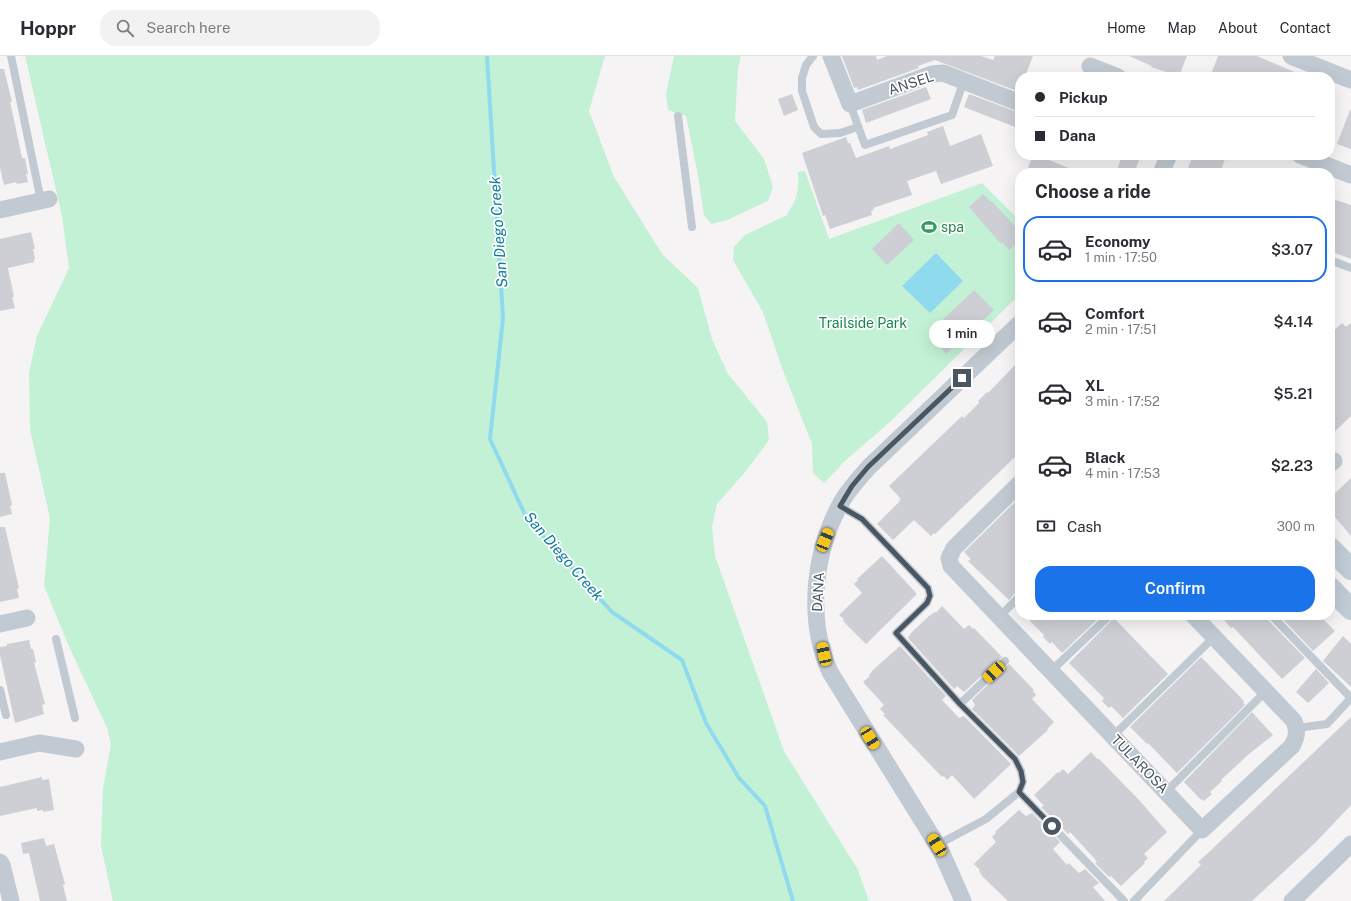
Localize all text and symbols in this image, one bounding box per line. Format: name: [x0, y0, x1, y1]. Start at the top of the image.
search box: [100, 10, 380, 46]
text: Hoppr: [20, 17, 76, 39]
icon: search: [114, 17, 136, 39]
text: Search here: [146, 19, 230, 36]
text: Home: [1107, 20, 1146, 36]
text: Map: [1168, 20, 1196, 36]
text: About: [1218, 20, 1258, 36]
text: Contact: [1280, 20, 1331, 36]
street label: ANSEL: [886, 68, 936, 98]
text: Pickup: [1059, 89, 1108, 106]
text: Dana: [1059, 127, 1096, 144]
water label: San Diego Creek: [486, 175, 510, 288]
text: Choose a ride: [1035, 181, 1151, 202]
sports icon: spa: [920, 218, 938, 236]
place label: spa: [941, 219, 964, 235]
icon: car: [1037, 231, 1073, 267]
text: Economy: [1085, 233, 1150, 250]
text: $3.07: [1271, 241, 1313, 258]
text: 1 min · 17:50: [1085, 250, 1157, 265]
icon: car: [1037, 303, 1073, 339]
text: Comfort: [1085, 305, 1145, 322]
text: $4.14: [1274, 313, 1313, 330]
park label: Trailside Park: [819, 315, 907, 331]
callout: 1 min: [929, 320, 995, 348]
text: 2 min · 17:51: [1085, 322, 1157, 337]
text: 1 min: [947, 326, 977, 341]
route end: [953, 369, 971, 387]
icon: car: [1037, 375, 1073, 411]
text: XL: [1085, 377, 1104, 394]
text: $5.21: [1273, 385, 1313, 402]
text: 3 min · 17:52: [1085, 394, 1160, 409]
icon: car: [1037, 447, 1073, 483]
text: Black: [1085, 449, 1125, 466]
text: $2.23: [1271, 457, 1313, 474]
text: 4 min · 17:53: [1085, 466, 1160, 481]
water label: San Diego Creek: [521, 508, 608, 604]
icon: cash: [1035, 515, 1057, 537]
text: Cash: [1067, 518, 1102, 535]
text: 300 m: [1277, 519, 1315, 534]
car: [815, 527, 835, 553]
button: Confirm: [1035, 566, 1315, 612]
street label: DANA: [809, 572, 827, 612]
car: [816, 641, 832, 667]
car: [981, 659, 1007, 685]
car: [859, 725, 881, 751]
street label: TULAROSA: [1108, 731, 1172, 797]
route start: [1043, 817, 1061, 835]
car: [926, 832, 948, 858]

